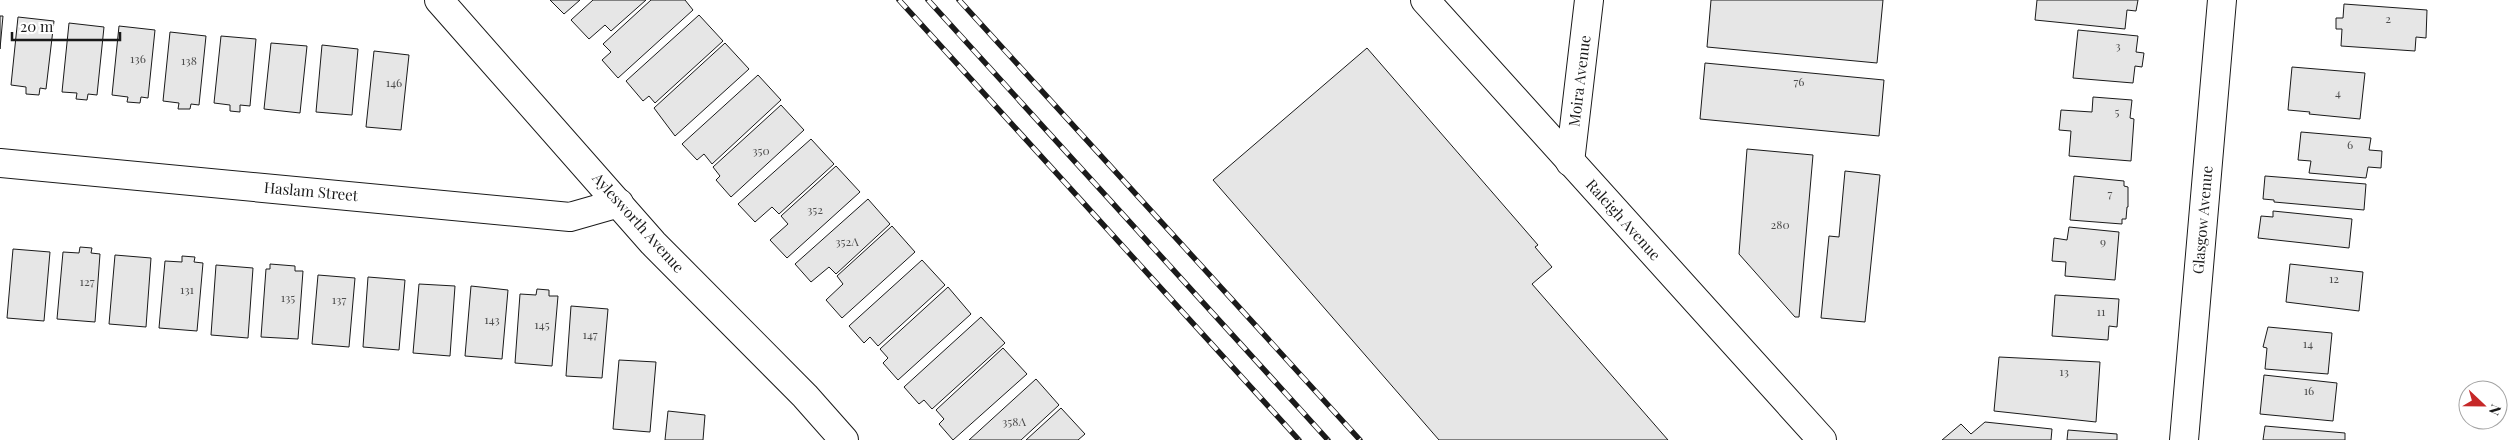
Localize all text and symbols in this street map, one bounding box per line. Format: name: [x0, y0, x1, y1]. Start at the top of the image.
scale bar: [12, 10, 120, 42]
house number: 2: [2385, 10, 2391, 26]
text: 20 m: [20, 16, 54, 36]
street label: Moira Avenue: [1563, 34, 1595, 128]
house number: 3: [2115, 37, 2121, 53]
house number: 136: [130, 50, 146, 66]
house number: 138: [181, 52, 197, 68]
house number: 76: [1793, 73, 1805, 89]
house number: 146: [386, 74, 402, 90]
house number: 4: [2335, 84, 2341, 100]
house number: 5: [2115, 103, 2120, 119]
house number: 6: [2347, 136, 2353, 152]
house number: 350: [752, 142, 770, 158]
street label: Glasgow Avenue: [2187, 165, 2217, 275]
street label: Aylesworth Avenue: [588, 167, 689, 277]
street label: Raleigh Avenue: [1582, 174, 1666, 264]
street label: Haslam Street: [263, 177, 360, 205]
house number: 7: [2108, 185, 2113, 201]
house number: 352: [807, 201, 823, 217]
house number: 280: [1770, 216, 1790, 232]
house number: 352A: [835, 233, 859, 249]
house number: 9: [2100, 233, 2106, 249]
house number: 12: [2329, 270, 2339, 286]
house number: 127: [79, 273, 95, 289]
house number: 131: [180, 281, 195, 297]
house number: 135: [281, 289, 295, 305]
house number: 137: [332, 291, 346, 307]
house number: 11: [2097, 303, 2106, 319]
house number: 143: [484, 311, 500, 327]
house number: 145: [534, 316, 550, 332]
house number: 147: [582, 326, 598, 342]
house number: 14: [2303, 335, 2313, 351]
house number: 13: [2059, 363, 2069, 379]
north arrow: [2458, 380, 2508, 430]
house number: 16: [2304, 382, 2314, 398]
text: N: [2485, 402, 2506, 418]
house number: 358A: [1002, 413, 1027, 429]

